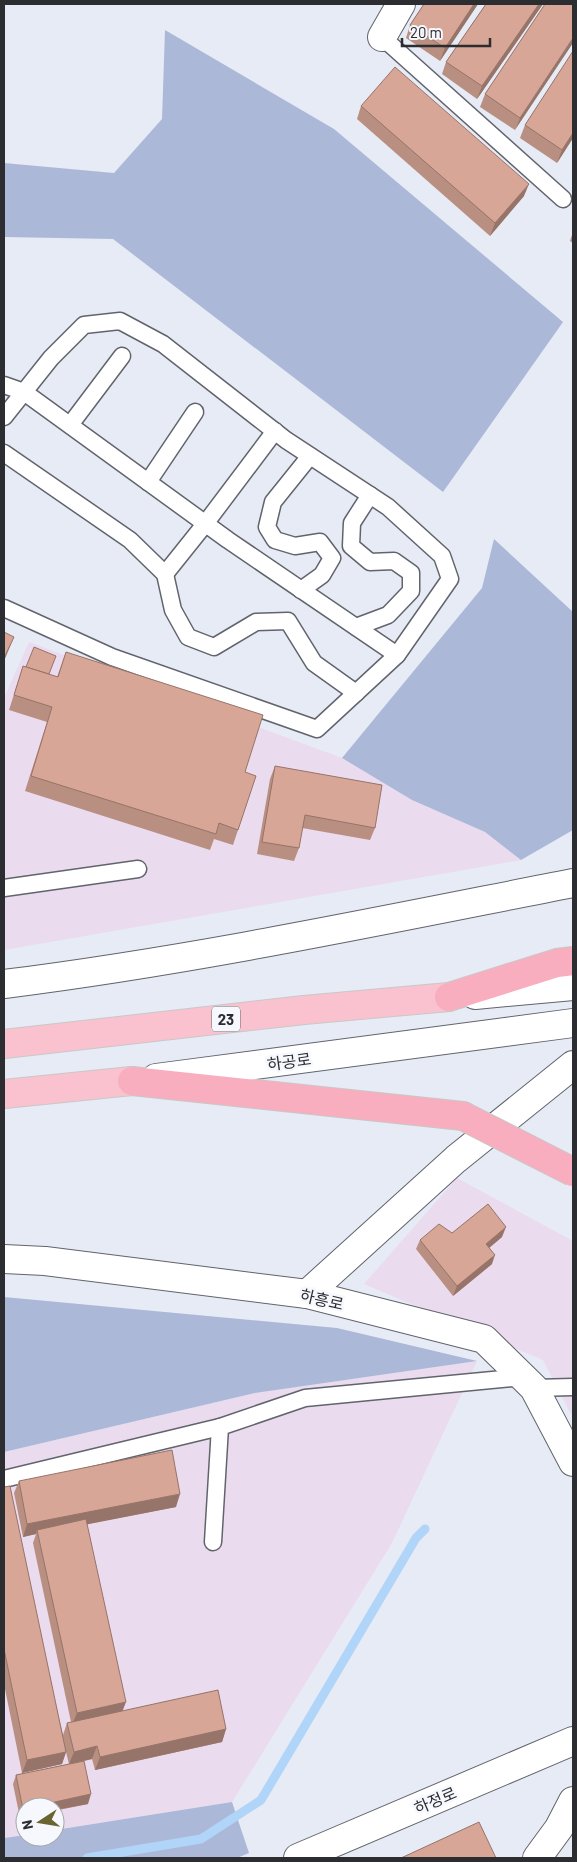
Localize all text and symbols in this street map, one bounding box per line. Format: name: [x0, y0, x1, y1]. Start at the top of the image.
scale bar: [402, 15, 490, 47]
text: 20 m: [410, 23, 442, 41]
road number: 23: [212, 1006, 240, 1032]
street label: 하공로: [266, 1048, 312, 1073]
street label: 하흥로: [298, 1285, 346, 1313]
street label: 하정로: [411, 1783, 459, 1817]
north arrow: [15, 1797, 65, 1847]
text: N: [18, 1818, 36, 1831]

